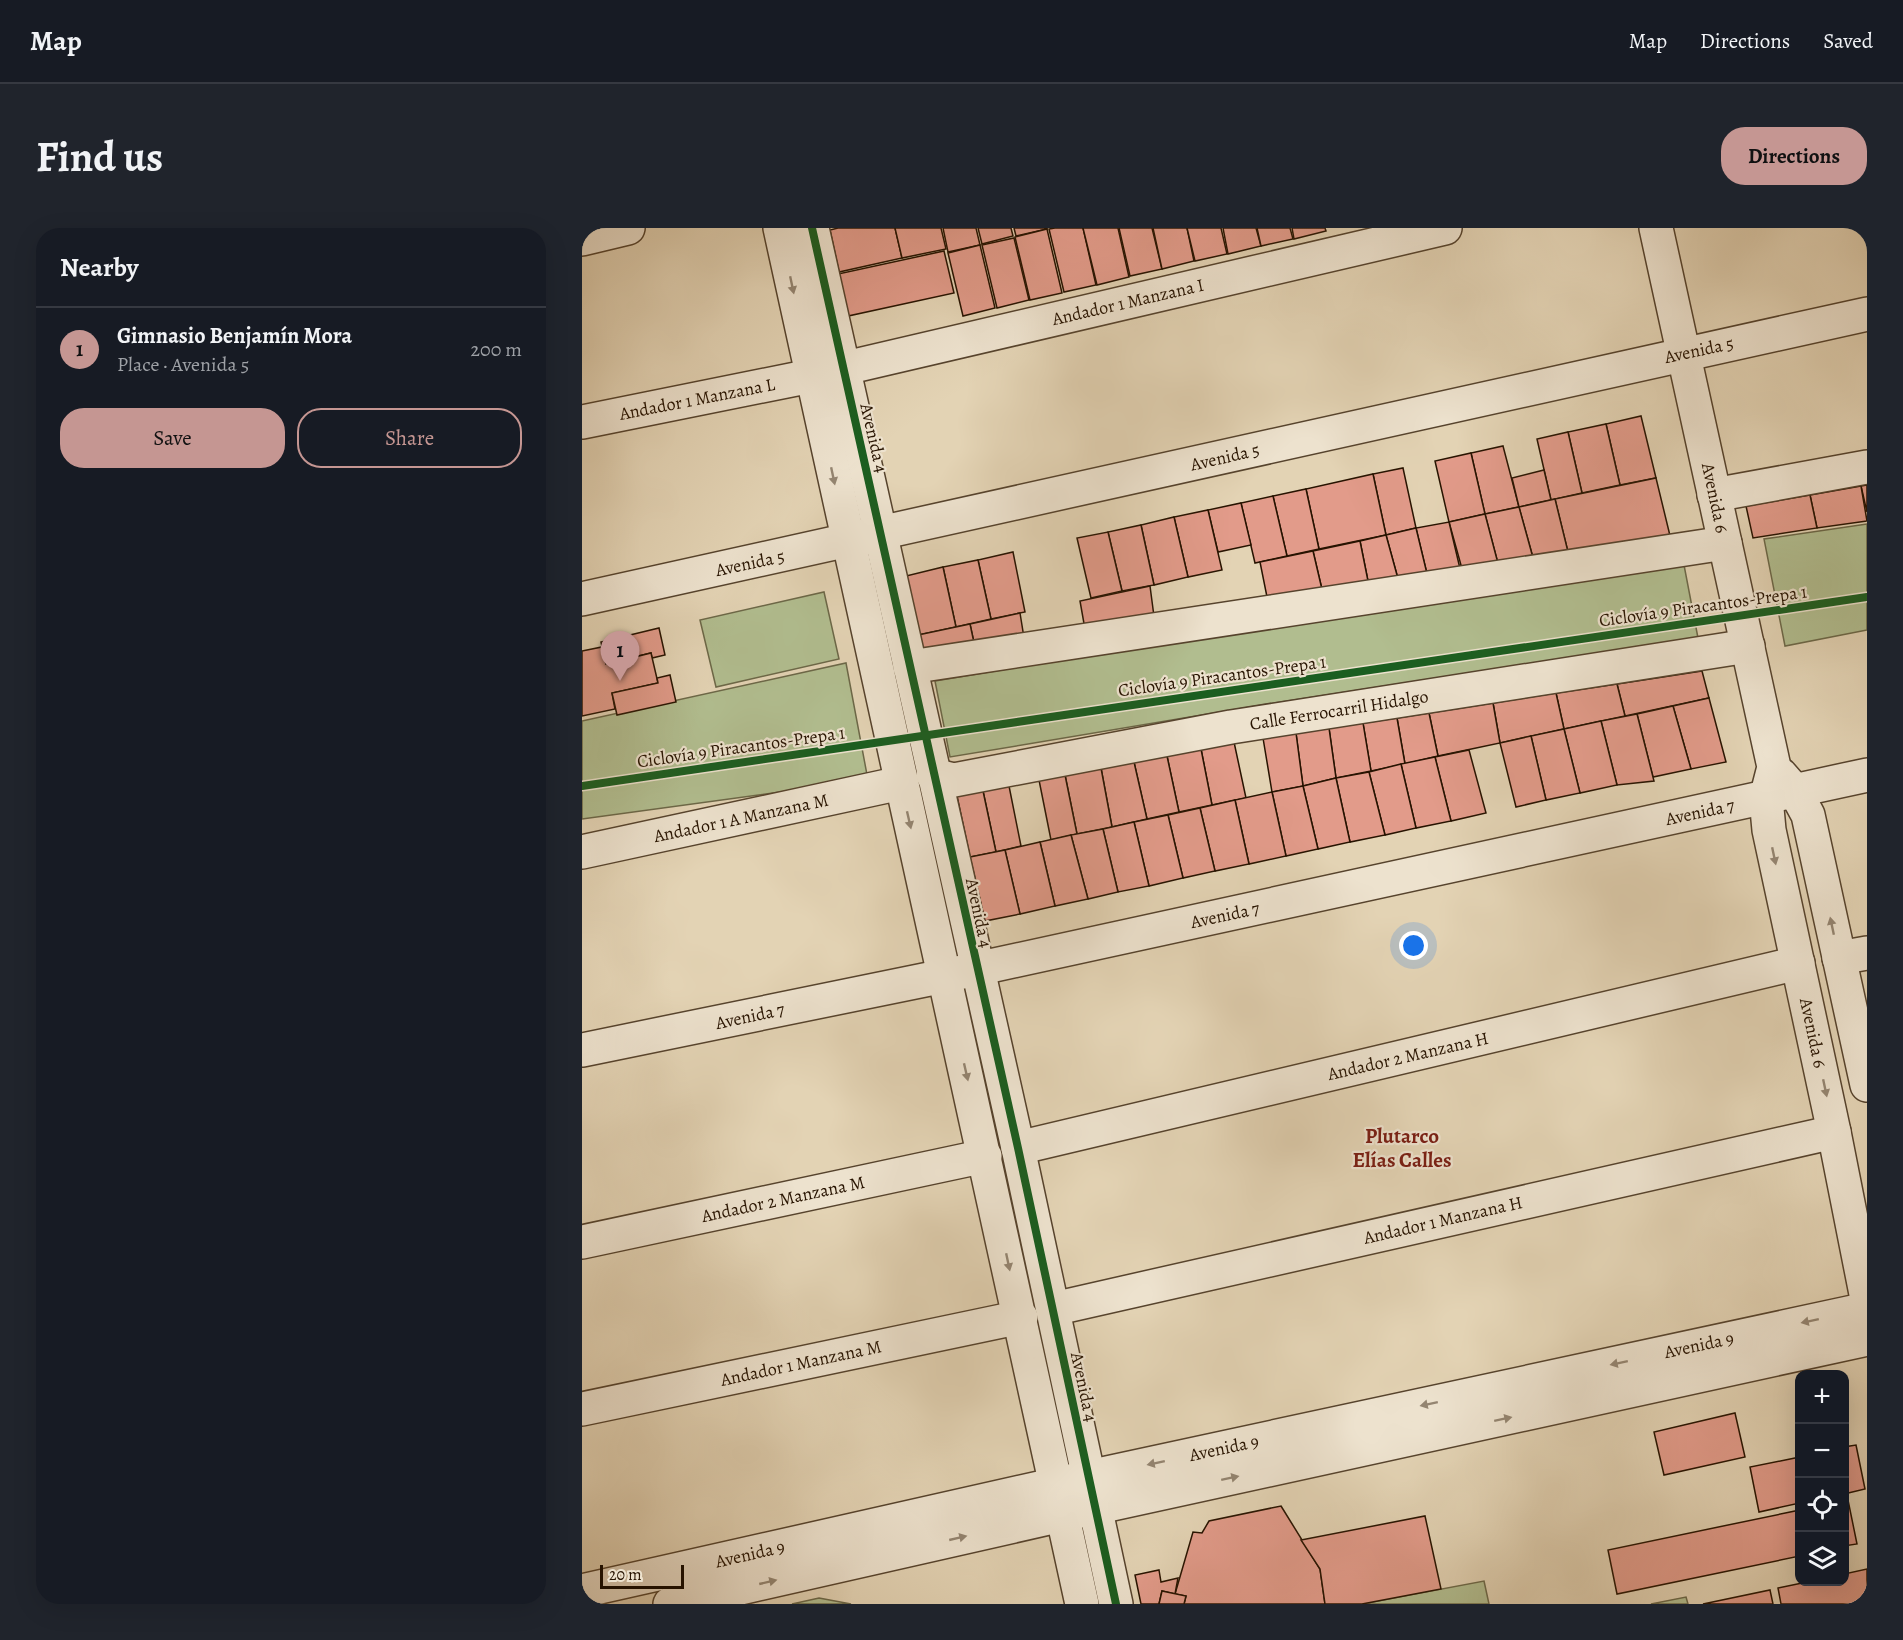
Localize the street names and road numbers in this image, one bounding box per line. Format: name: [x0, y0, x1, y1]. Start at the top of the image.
street label: Andador 1 Manzana I: [1049, 273, 1206, 331]
street label: Avenida 5: [1661, 331, 1736, 369]
street label: Andador 1 Manzana L: [616, 372, 778, 426]
street label: Avenida 4: [854, 400, 894, 475]
street label: Avenida 5: [1187, 437, 1262, 477]
street label: Avenida 6: [1696, 460, 1734, 535]
street label: Avenida 5: [712, 544, 787, 582]
street label: Ciclovía 9 Piracantos-Prepa 1: [1598, 580, 1808, 632]
street label: Ciclovía 9 Piracantos-Prepa 1: [1117, 650, 1327, 702]
street label: Calle Ferrocarril Hidalgo: [1248, 684, 1430, 736]
street label: Ciclovía 9 Piracantos-Prepa 1: [636, 721, 846, 773]
street label: Andador 1 A Manzana M: [650, 788, 831, 848]
street label: Avenida 7: [1662, 793, 1737, 831]
street label: Avenida 4: [960, 875, 998, 950]
street label: Avenida 7: [1187, 896, 1262, 934]
street label: Avenida 6: [1794, 995, 1832, 1070]
street label: Avenida 7: [712, 997, 787, 1035]
street label: Andador 2 Manzana H: [1324, 1026, 1491, 1086]
street label: Andador 2 Manzana M: [698, 1170, 867, 1228]
street label: Andador 1 Manzana H: [1360, 1190, 1525, 1250]
street label: Avenida 9: [1661, 1326, 1736, 1364]
street label: Andador 1 Manzana M: [717, 1334, 884, 1392]
street label: Avenida 4: [1065, 1349, 1103, 1424]
street label: Avenida 9: [1186, 1429, 1261, 1467]
street label: Avenida 9: [712, 1534, 787, 1574]

